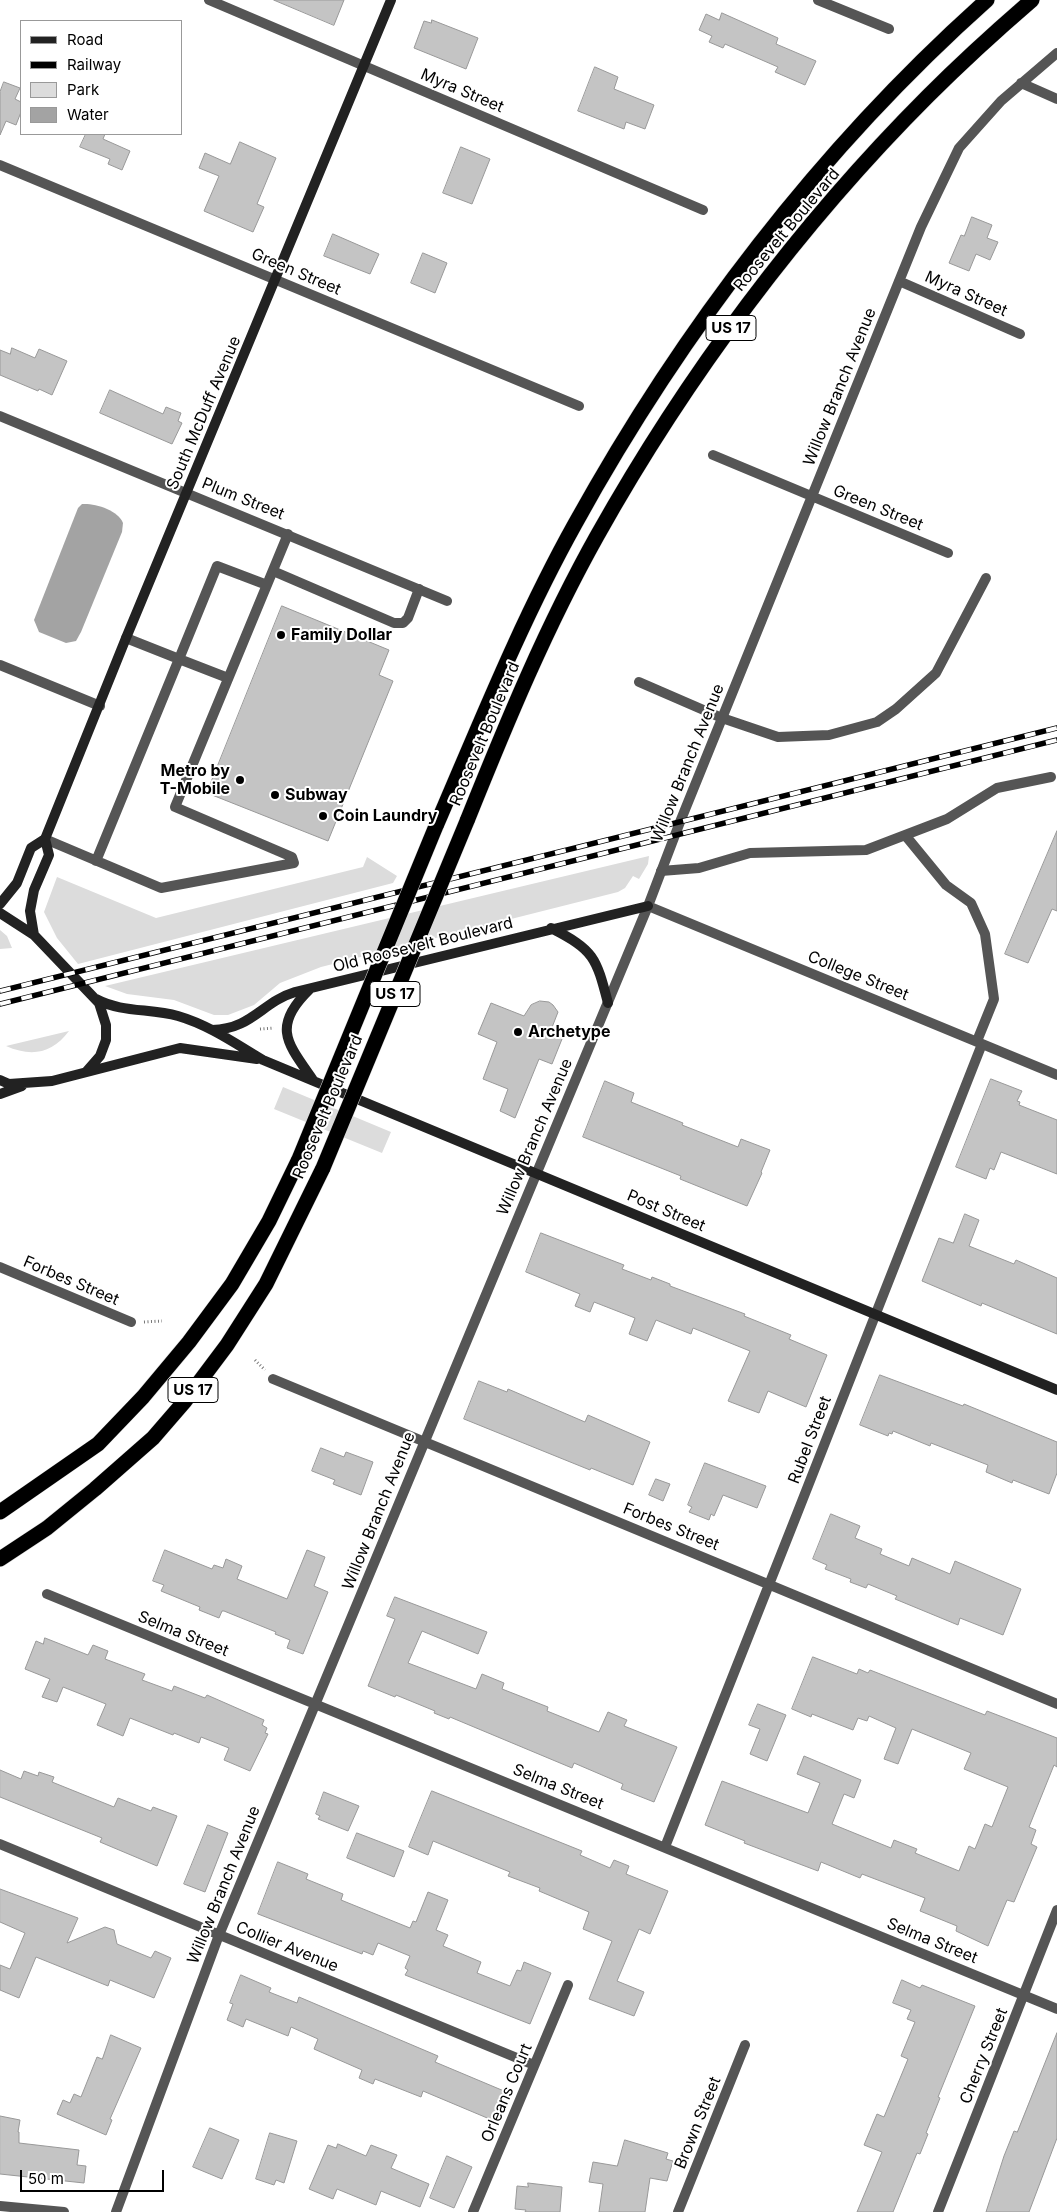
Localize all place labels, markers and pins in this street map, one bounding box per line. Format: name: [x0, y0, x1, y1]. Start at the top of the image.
place label: Family Dollar: [291, 625, 392, 645]
marker: Family Dollar: [275, 629, 287, 641]
place label: Metro by T-Mobile: [160, 761, 230, 799]
marker: Metro by T-Mobile: [234, 774, 246, 786]
place label: Subway: [285, 785, 348, 805]
marker: Subway: [269, 789, 281, 801]
place label: Coin Laundry: [333, 806, 437, 826]
marker: Coin Laundry: [317, 810, 329, 822]
place label: Archetype: [528, 1022, 610, 1042]
marker: Archetype: [512, 1026, 524, 1038]

